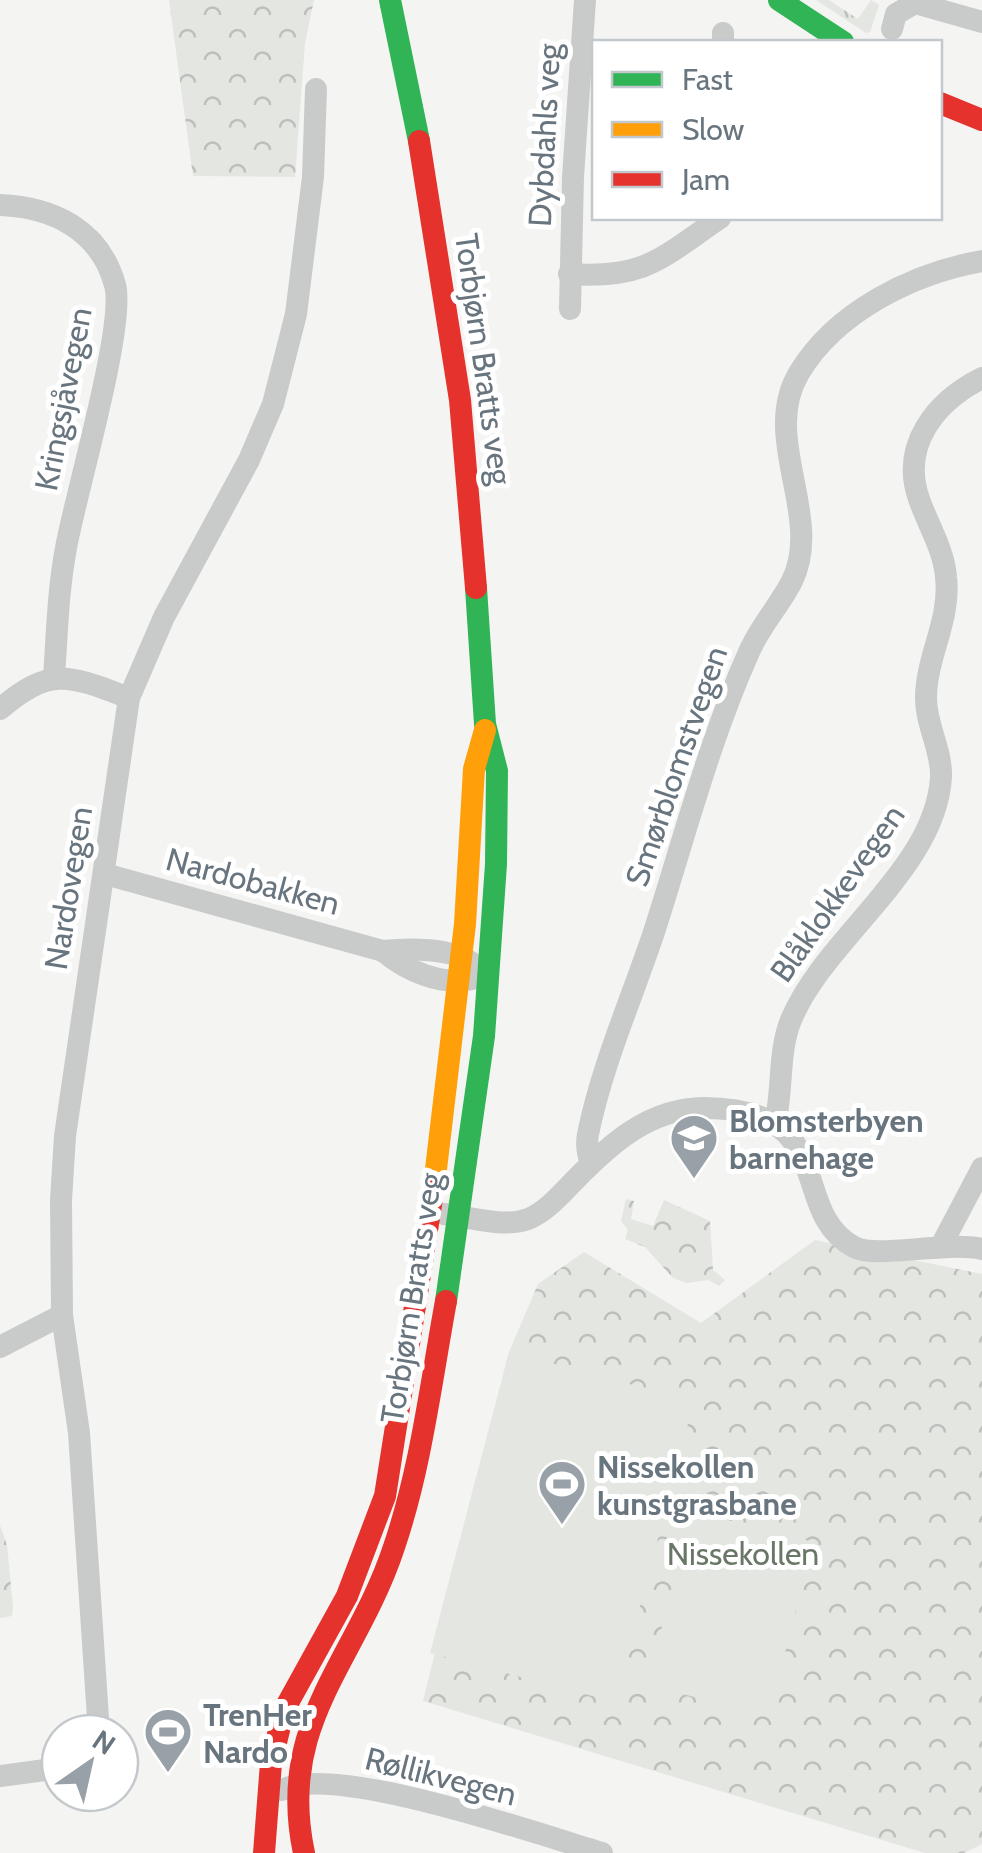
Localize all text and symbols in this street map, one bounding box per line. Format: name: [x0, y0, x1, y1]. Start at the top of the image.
legend: [592, 40, 942, 220]
street label: Dybdahls veg: [520, 41, 568, 228]
text: Fast: [682, 61, 733, 98]
text: Slow: [682, 111, 745, 148]
text: Jam: [681, 161, 730, 198]
street label: Torbjørn Bratts veg: [447, 231, 521, 488]
street label: Kringsjåvegen: [26, 304, 100, 494]
street label: Smørblomstvegen: [617, 641, 735, 891]
street label: Blåklokkevegen: [762, 797, 912, 989]
street label: Nardovegen: [36, 804, 100, 972]
street label: Nardobakken: [162, 839, 344, 923]
place label: Blomsterbyen barnehage: [729, 1101, 924, 1177]
school or university icon: Blomsterbyen barnehage: [668, 1112, 720, 1180]
street label: Torbjørn Bratts veg: [372, 1169, 450, 1426]
place label: Nissekollen kunstgrasbane: [597, 1447, 797, 1523]
sports icon: Nissekollen kunstgrasbane: [536, 1458, 588, 1526]
park label: Nissekollen: [667, 1534, 819, 1573]
place label: TrenHer Nardo: [203, 1695, 312, 1771]
sports icon: TrenHer Nardo: [142, 1706, 194, 1774]
north arrow: [40, 1713, 140, 1813]
text: N: [86, 1723, 122, 1762]
street label: Røllikvegen: [361, 1738, 521, 1814]

